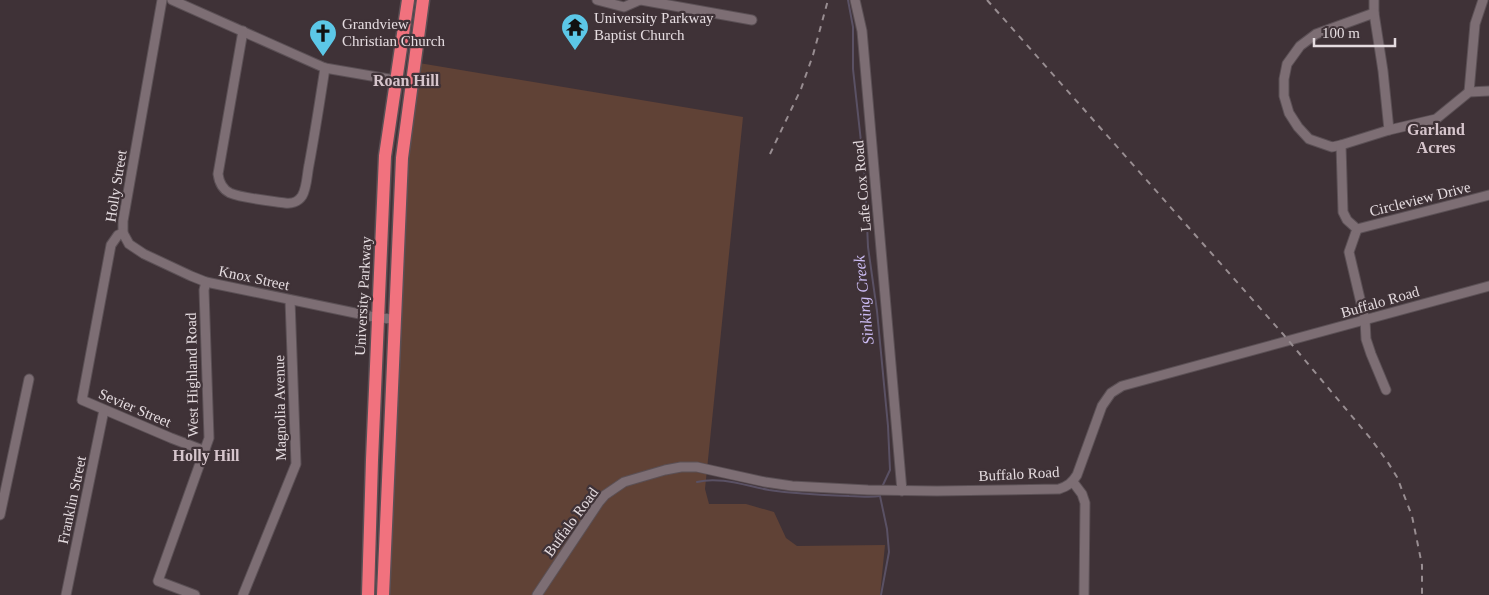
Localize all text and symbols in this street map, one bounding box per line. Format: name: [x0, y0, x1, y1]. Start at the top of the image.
place label: University Parkway Baptist Church: [594, 10, 714, 43]
temple icon: University Parkway Baptist Church: [560, 12, 590, 51]
scale bar: [1314, 15, 1395, 47]
place label: Grandview Christian Church: [342, 16, 445, 49]
church icon: Grandview Christian Church: [308, 18, 338, 57]
text: 100 m: [1322, 25, 1360, 41]
district label: Roan Hill: [373, 72, 440, 89]
district label: Garland Acres: [1407, 121, 1465, 156]
street label: Lafe Cox Road: [850, 139, 874, 232]
street label: Holly Street: [102, 148, 130, 223]
street label: Circleview Drive: [1368, 179, 1473, 219]
street label: University Parkway: [352, 235, 374, 356]
water label: Sinking Creek: [850, 254, 878, 345]
street label: Knox Street: [217, 263, 292, 293]
street label: Buffalo Road: [1339, 283, 1422, 321]
street label: West Highland Road: [183, 312, 201, 437]
street label: Magnolia Avenue: [271, 355, 289, 461]
street label: Sevier Street: [96, 386, 174, 431]
district label: Holly Hill: [172, 447, 240, 465]
street label: Franklin Street: [55, 454, 89, 545]
street label: Buffalo Road: [978, 464, 1060, 484]
street label: Buffalo Road: [541, 484, 602, 559]

